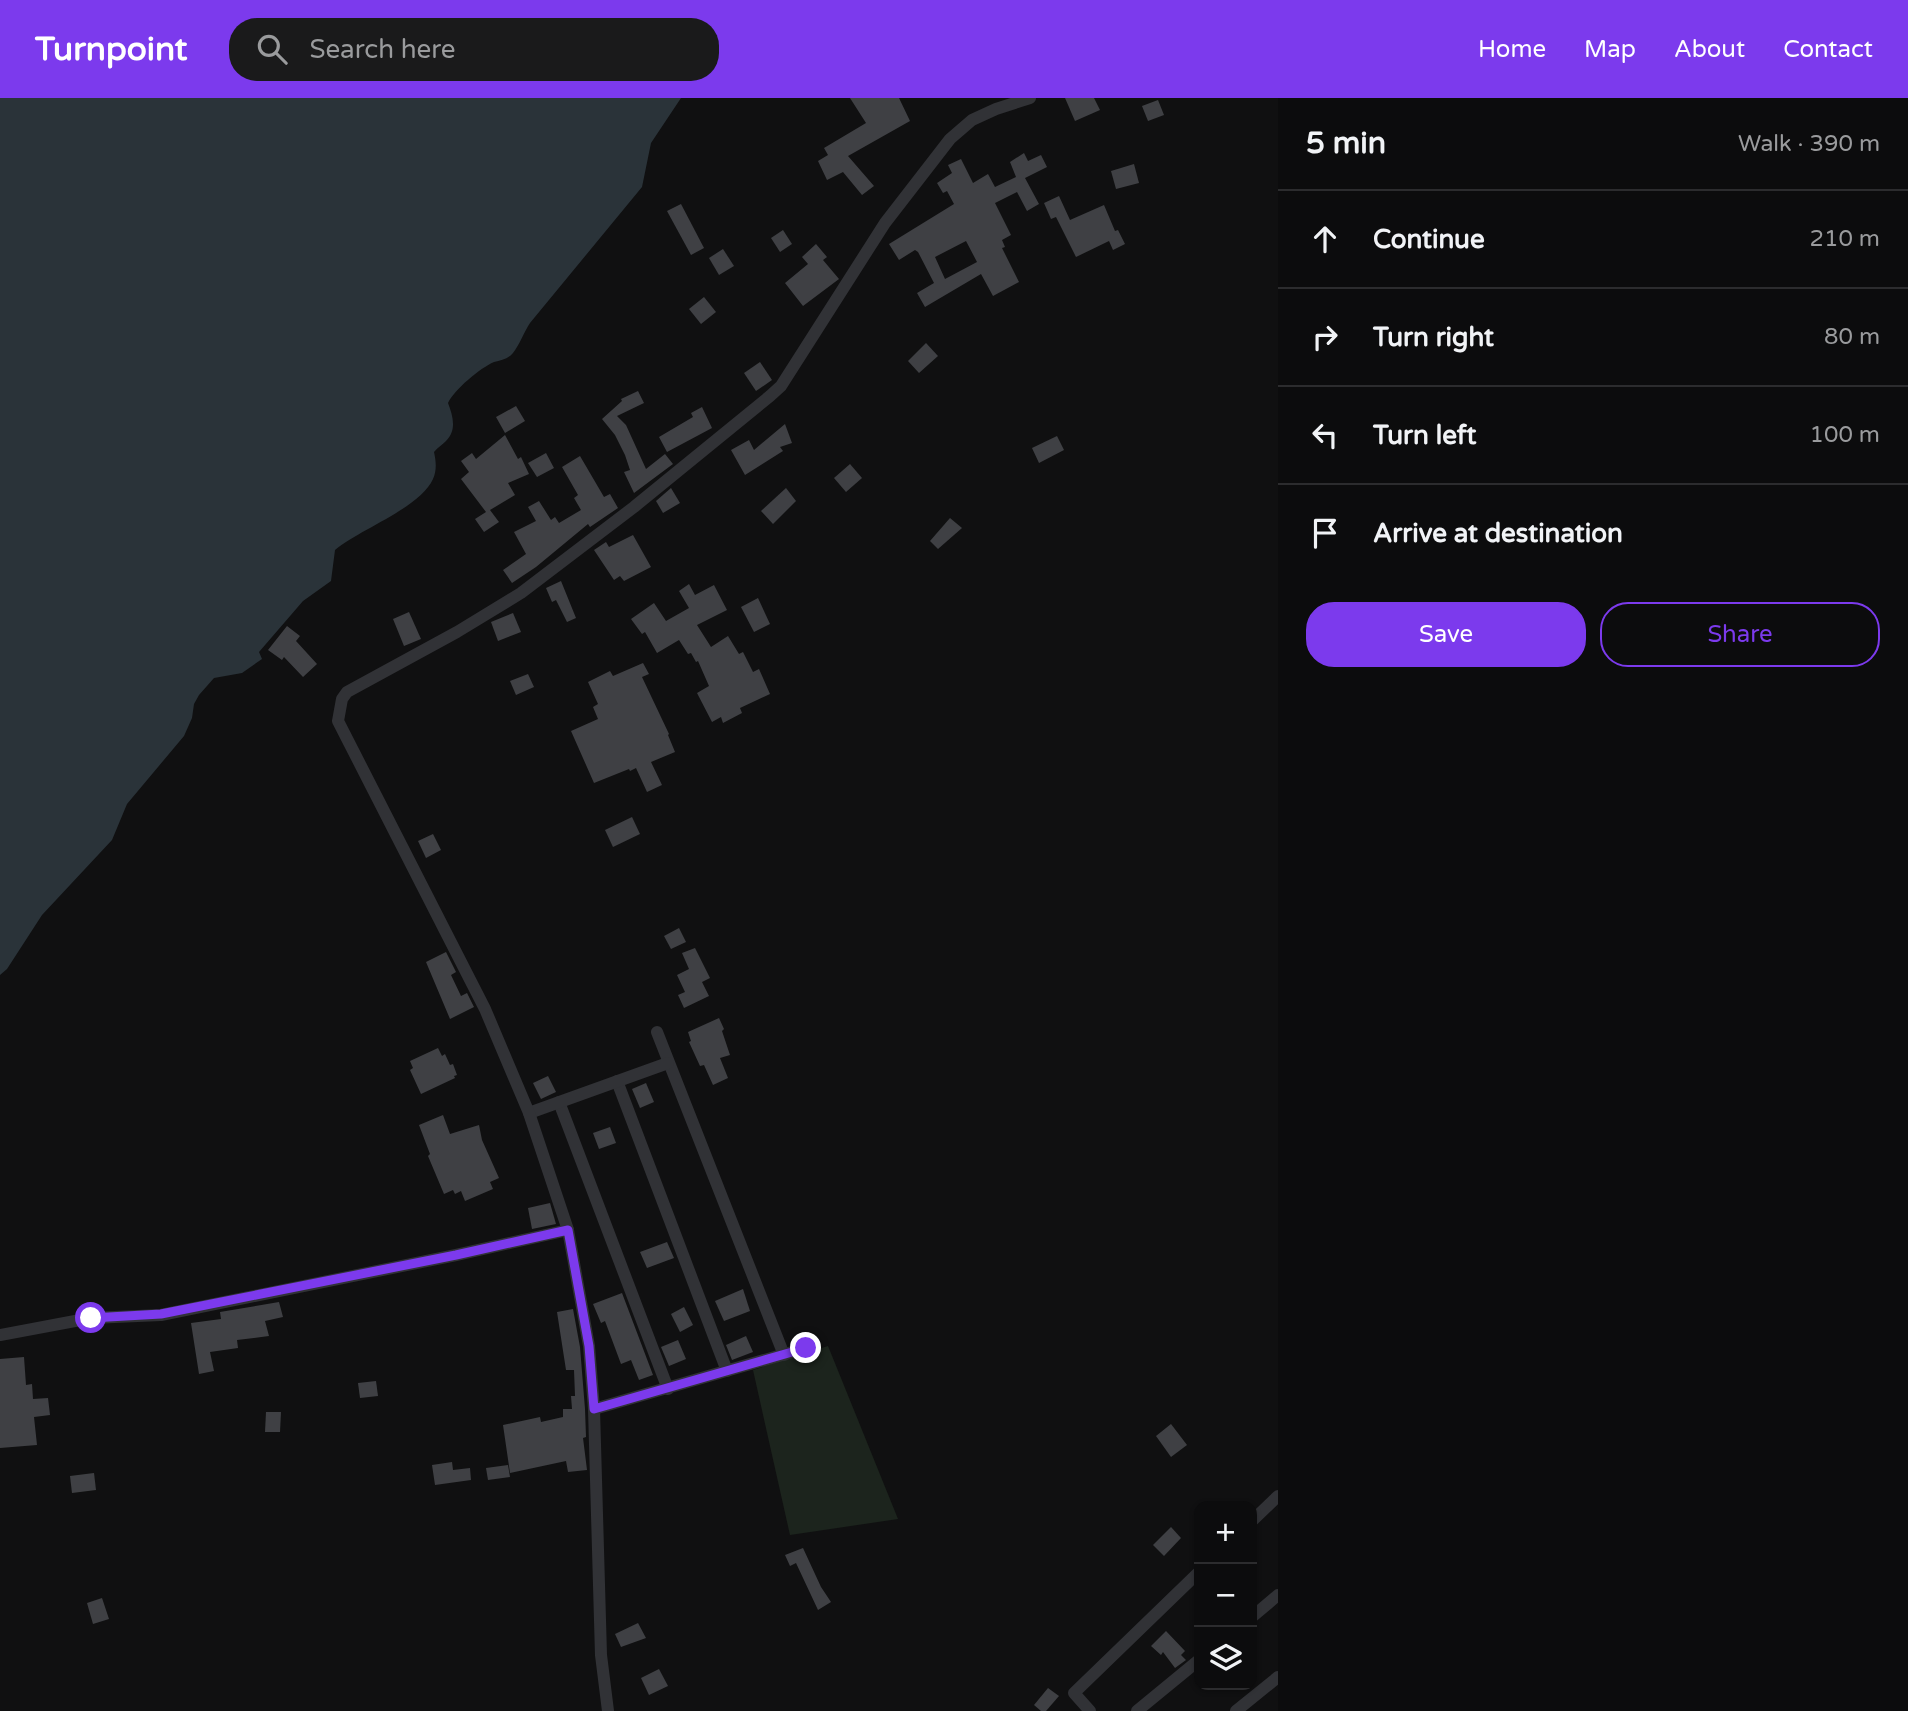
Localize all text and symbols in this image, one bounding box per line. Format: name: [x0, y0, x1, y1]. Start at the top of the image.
search box: [229, 18, 719, 81]
text: Turnpoint: [35, 30, 187, 69]
icon: search: [253, 30, 291, 68]
text: Search here: [309, 34, 456, 65]
text: Home: [1478, 35, 1546, 64]
text: Map: [1584, 35, 1636, 64]
text: About: [1674, 35, 1745, 64]
text: Contact: [1783, 35, 1873, 64]
text: 5 min: [1306, 125, 1386, 162]
text: Walk · 390 m: [1738, 130, 1880, 158]
icon: ahead: [1306, 220, 1344, 258]
text: Continue: [1373, 224, 1485, 255]
text: 210 m: [1810, 225, 1880, 253]
icon: right: [1306, 318, 1344, 356]
text: Turn right: [1373, 322, 1494, 353]
text: 80 m: [1824, 323, 1880, 351]
icon: left: [1306, 416, 1344, 454]
text: Turn left: [1373, 420, 1476, 451]
text: 100 m: [1810, 421, 1880, 449]
icon: arrive: [1306, 514, 1344, 552]
text: Arrive at destination: [1373, 518, 1623, 549]
button: Save: [1306, 602, 1586, 667]
button: Share: [1600, 602, 1880, 667]
route start: [75, 1302, 106, 1333]
route end: [790, 1332, 821, 1363]
map controls: [1194, 1501, 1257, 1690]
button: +: [1194, 1501, 1257, 1564]
button: −: [1194, 1564, 1257, 1627]
button: layers: [1194, 1627, 1257, 1690]

